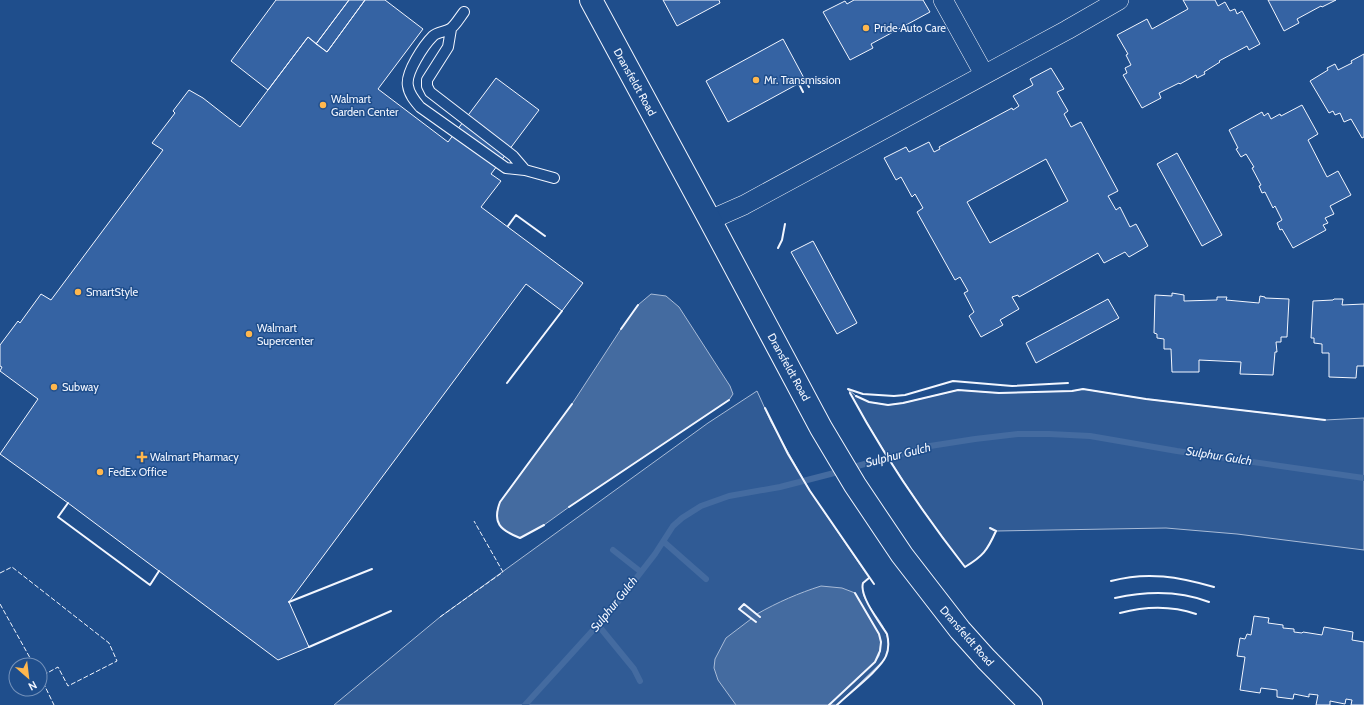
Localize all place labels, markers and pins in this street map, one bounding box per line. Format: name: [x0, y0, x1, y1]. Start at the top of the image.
place label: Pride Auto Care: [874, 21, 946, 35]
marker: Pride Auto Care: [861, 23, 871, 33]
place label: Mr. Transmission: [764, 73, 841, 87]
marker: Mr. Transmission: [751, 75, 761, 85]
place label: Walmart Garden Center: [331, 92, 399, 119]
marker: Walmart Garden Center: [318, 100, 328, 110]
place label: SmartStyle: [86, 285, 139, 299]
marker: SmartStyle: [73, 287, 83, 297]
place label: Walmart Supercenter: [257, 321, 314, 348]
marker: Walmart Supercenter: [244, 329, 254, 339]
place label: Subway: [62, 380, 99, 394]
marker: Subway: [49, 382, 59, 392]
place label: Walmart Pharmacy: [150, 450, 239, 464]
marker: Walmart Pharmacy: [137, 452, 147, 462]
place label: FedEx Office: [108, 465, 168, 479]
marker: FedEx Office: [95, 467, 105, 477]

